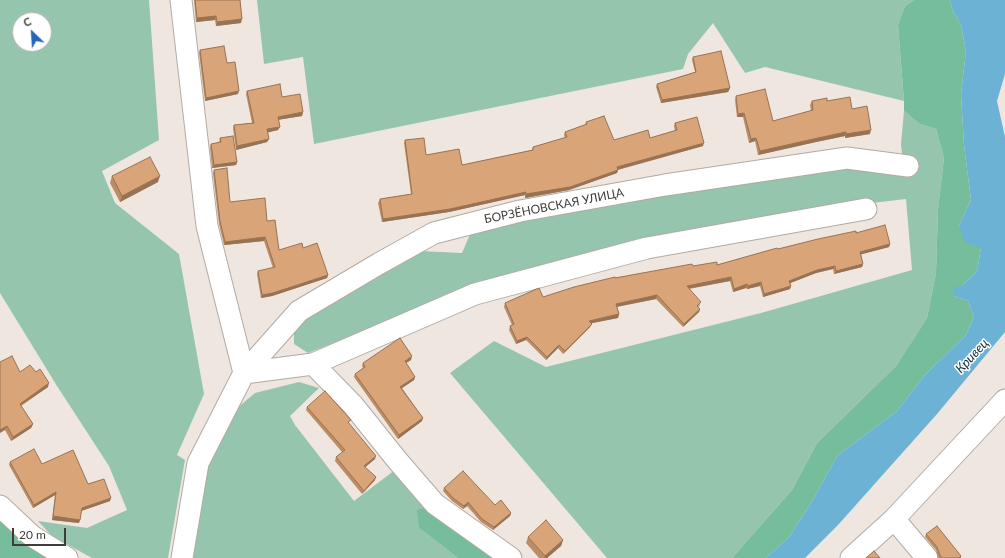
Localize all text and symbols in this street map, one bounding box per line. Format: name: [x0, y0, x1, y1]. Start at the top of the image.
north arrow: [12, 12, 52, 52]
text: С: [21, 14, 33, 29]
street label: БОРЗЁНОВСКАЯ УЛИЦА: [483, 185, 625, 227]
water label: Кривец: [952, 336, 992, 376]
scale bar: [14, 520, 68, 546]
text: 20 m: [19, 527, 46, 542]

